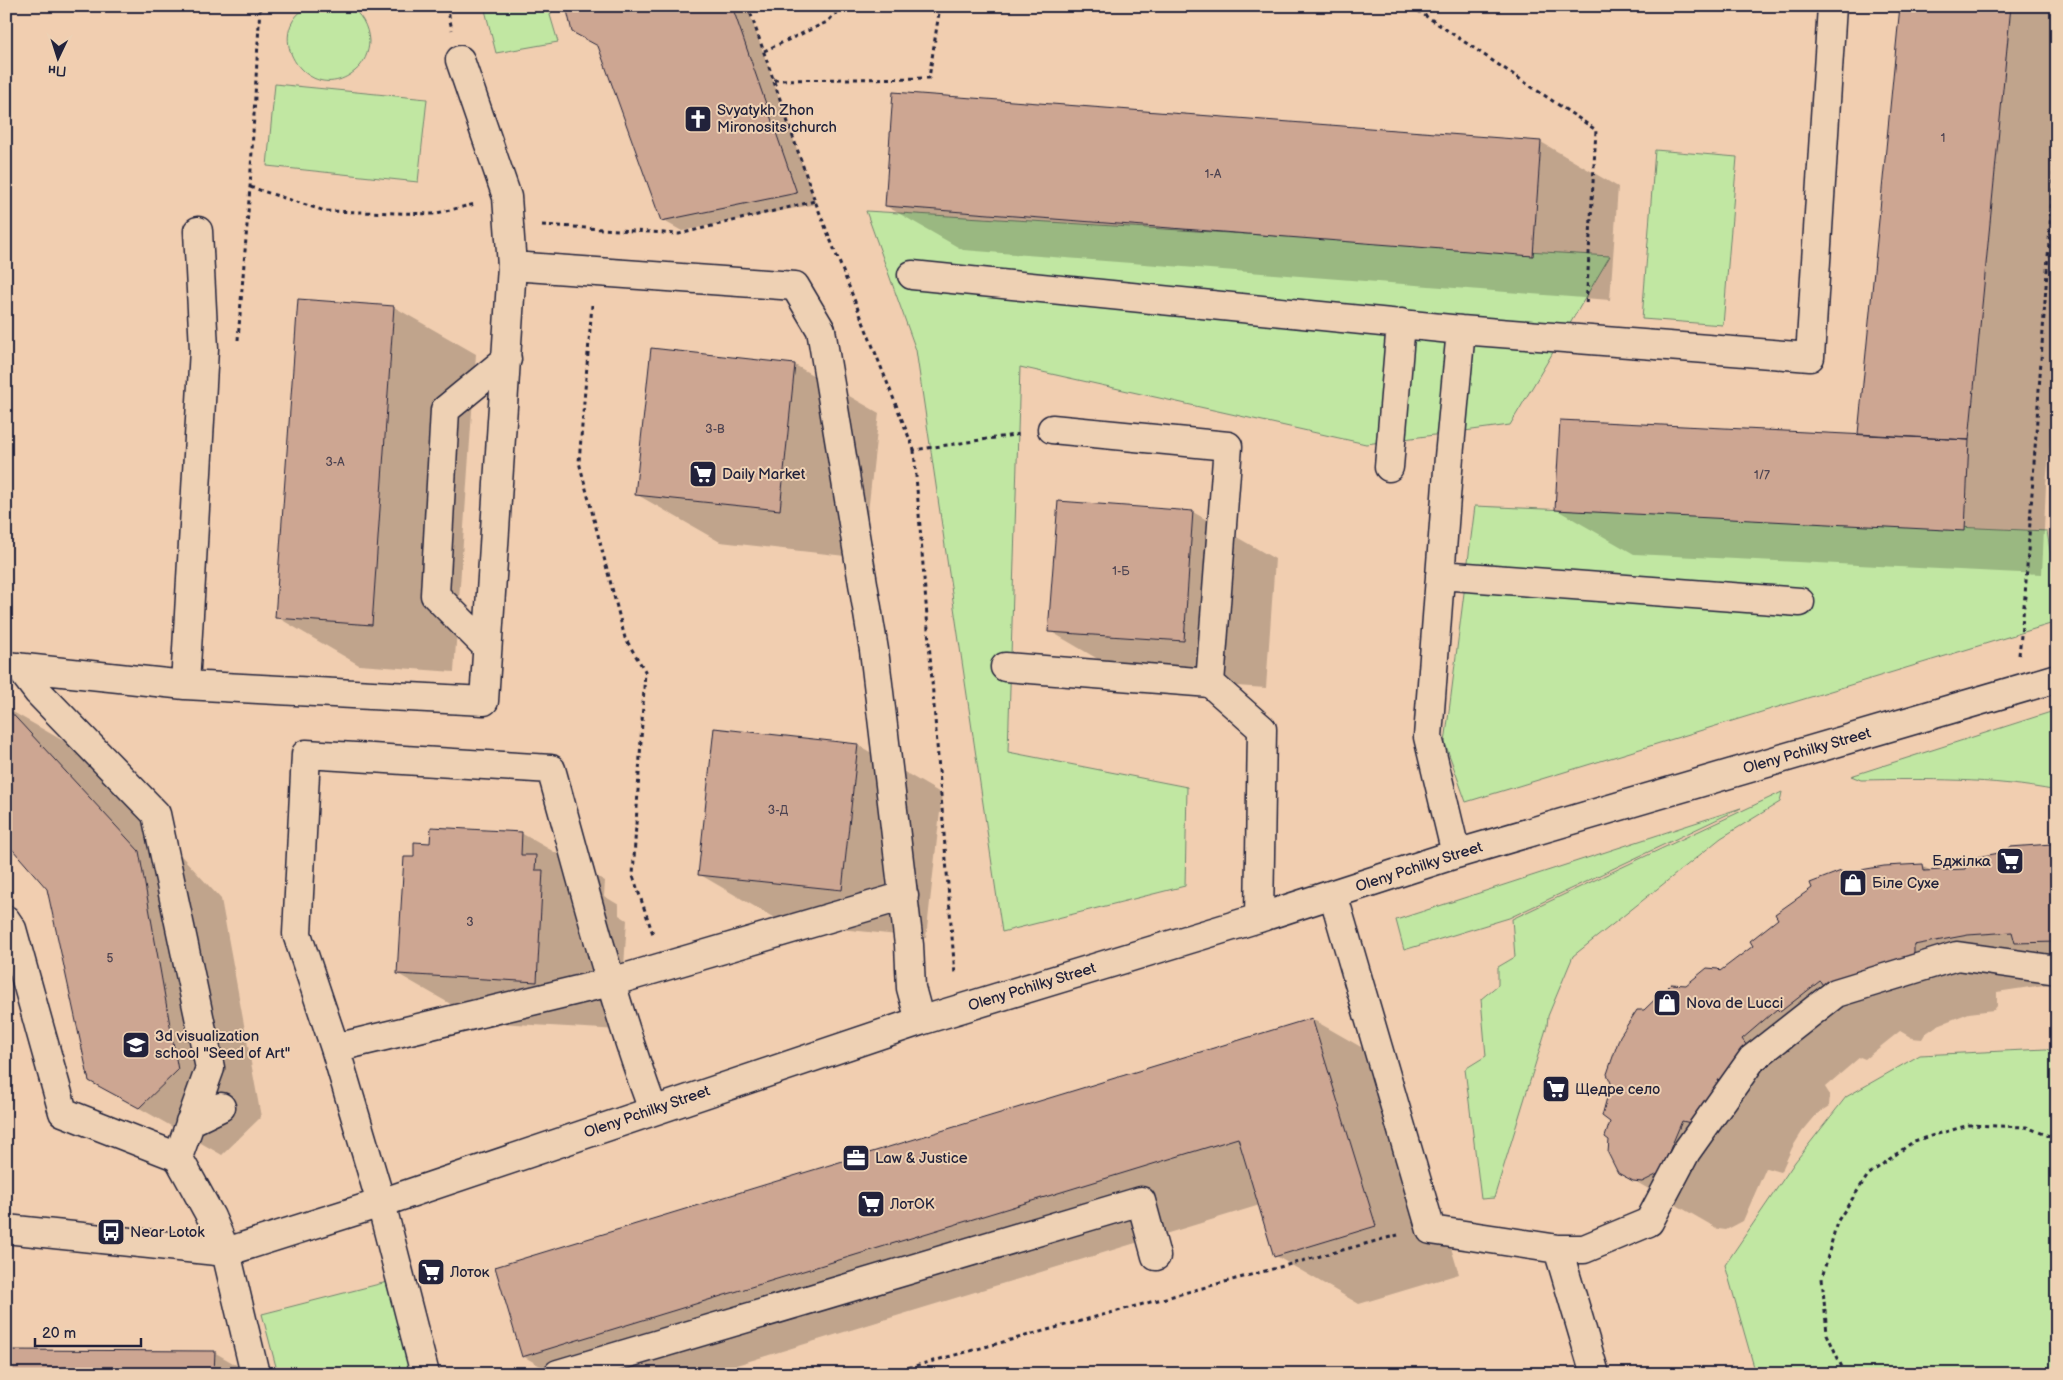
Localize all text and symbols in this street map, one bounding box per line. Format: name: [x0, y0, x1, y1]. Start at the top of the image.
north arrow: [32, 32, 82, 82]
text: Пн: [47, 61, 67, 80]
place label: Svyatykh Zhon Mironosits church: [717, 101, 837, 137]
church icon: Svyatykh Zhon Mironosits church: [683, 104, 713, 134]
house number: 1: [1941, 131, 1945, 146]
house number: 1-А: [1205, 167, 1222, 182]
house number: 3-В: [705, 422, 725, 437]
house number: 3-А: [325, 455, 345, 470]
supermarket icon: Daily Market: [688, 459, 718, 489]
place label: Daily Market: [722, 465, 806, 484]
house number: 1/7: [1754, 468, 1770, 483]
house number: 1-Б: [1112, 564, 1130, 579]
street label: Oleny Pchilky Street: [1741, 724, 1874, 778]
house number: 3-Д: [768, 803, 789, 818]
street label: Oleny Pchilky Street: [1353, 837, 1485, 896]
supermarket icon: Бджілка: [1995, 846, 2025, 876]
place label: Бджілка: [1932, 852, 1991, 871]
shop icon: Біле Сухе: [1838, 868, 1868, 898]
place label: Біле Сухе: [1872, 874, 1939, 893]
house number: 3: [466, 915, 474, 930]
house number: 5: [107, 951, 114, 966]
street label: Oleny Pchilky Street: [966, 958, 1098, 1015]
shop icon: Nova de Lucci: [1652, 988, 1682, 1018]
place label: Nova de Lucci: [1686, 994, 1783, 1013]
place label: 3d visualization school "Seed of Art": [155, 1027, 290, 1063]
school or university icon: 3d visualization school "Seed of Art": [121, 1030, 151, 1060]
supermarket icon: Щедре село: [1541, 1074, 1571, 1104]
place label: Щедре село: [1575, 1080, 1660, 1099]
street label: Oleny Pchilky Street: [581, 1081, 713, 1143]
office icon: Law & Justice: [841, 1143, 871, 1173]
place label: Law & Justice: [875, 1149, 968, 1168]
supermarket icon: ЛотОК: [856, 1189, 886, 1219]
place label: ЛотОК: [889, 1195, 935, 1214]
bus stop icon: Near Lotok: [96, 1217, 126, 1247]
place label: Near Lotok: [130, 1223, 205, 1242]
supermarket icon: Лоток: [416, 1257, 446, 1287]
place label: Лоток: [449, 1263, 490, 1282]
scale bar: [35, 1315, 141, 1347]
text: 20 m: [42, 1324, 76, 1343]

